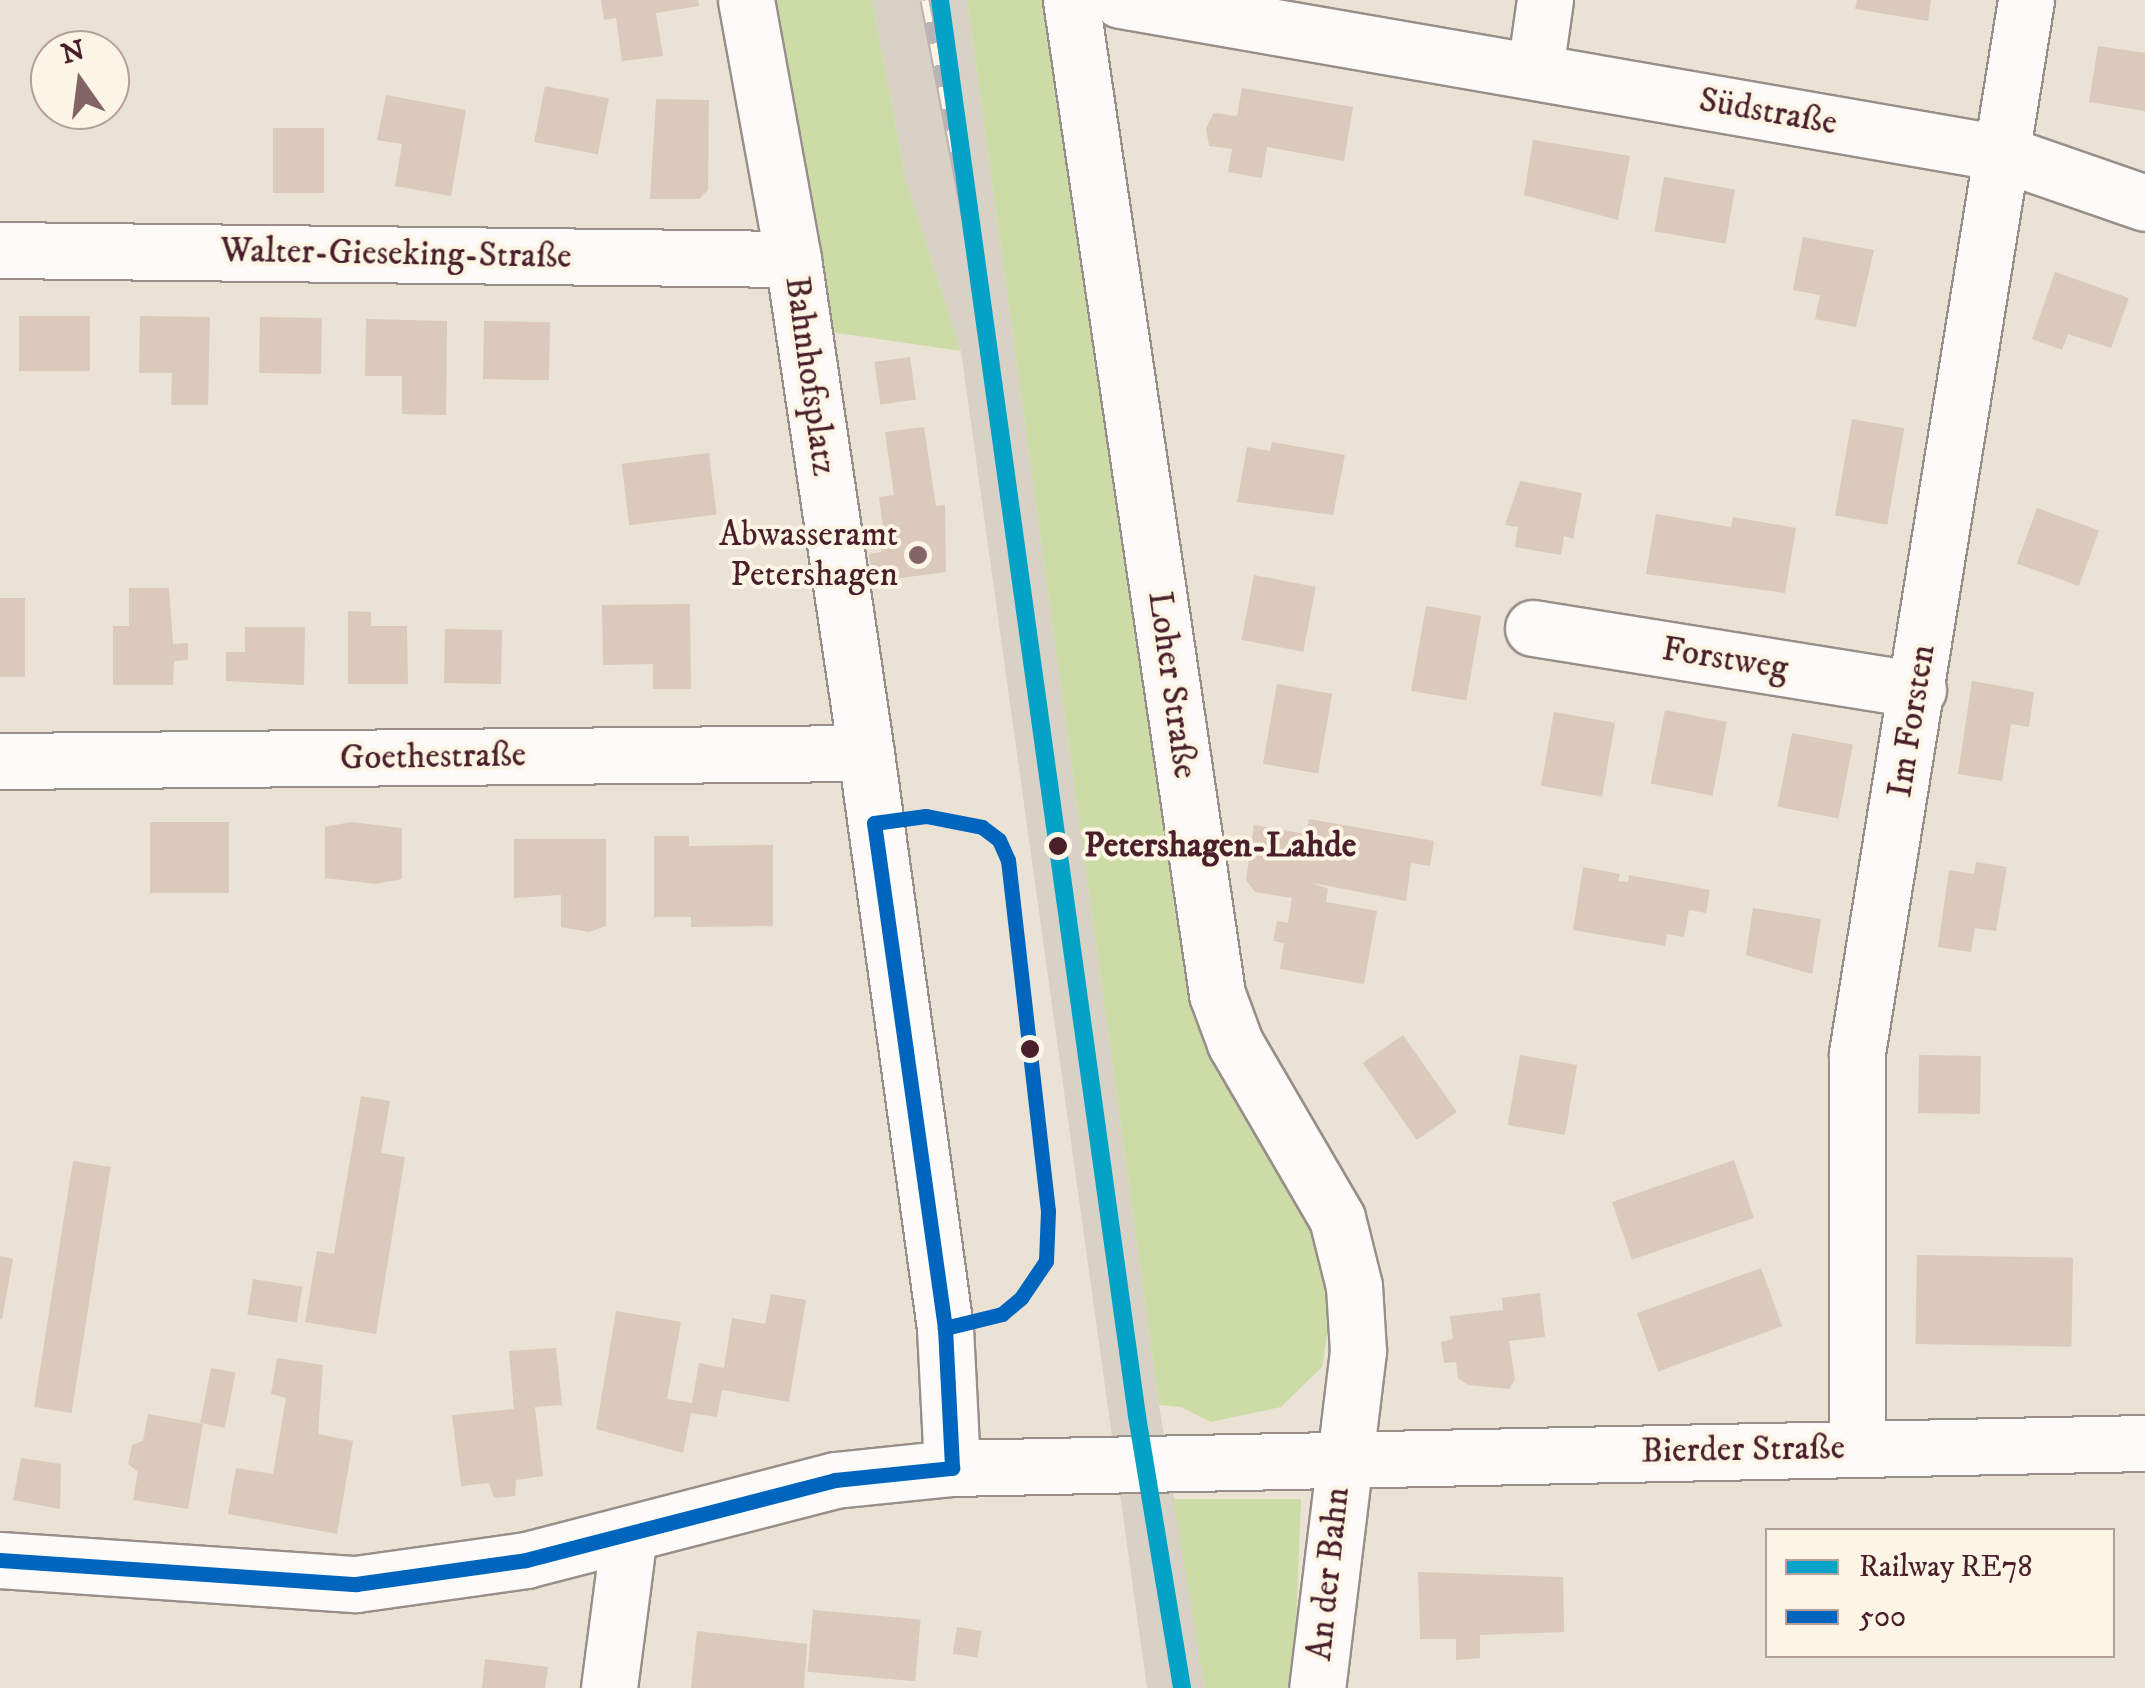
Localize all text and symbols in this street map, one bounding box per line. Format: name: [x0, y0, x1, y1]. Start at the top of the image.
north arrow: [30, 30, 130, 130]
text: N: [58, 33, 88, 72]
street label: Südstraße: [1696, 79, 1840, 145]
street label: Walter-Gieseking-Straße: [220, 230, 572, 278]
street label: Bahnhofsplatz: [775, 274, 845, 478]
place label: Abwasseramt Petershagen: [719, 514, 898, 596]
marker: Abwasseramt Petershagen: [907, 544, 929, 566]
street label: Loher Straße: [1138, 589, 1206, 781]
street label: Forstweg: [1659, 628, 1791, 690]
street label: Im Forsten: [1879, 642, 1945, 800]
street label: Goethestraße: [339, 734, 527, 780]
place label: Petershagen-Lahde: [1084, 825, 1356, 867]
marker: Petershagen-Lahde: [1041, 829, 1075, 863]
unlabelled marker: [1020, 1039, 1040, 1059]
street label: Bierder Straße: [1641, 1427, 1845, 1473]
street label: An der Bahn: [1299, 1485, 1359, 1663]
legend: [1765, 1528, 2115, 1658]
text: Railway RE78: [1859, 1549, 2033, 1586]
text: 500: [1859, 1599, 1906, 1636]

